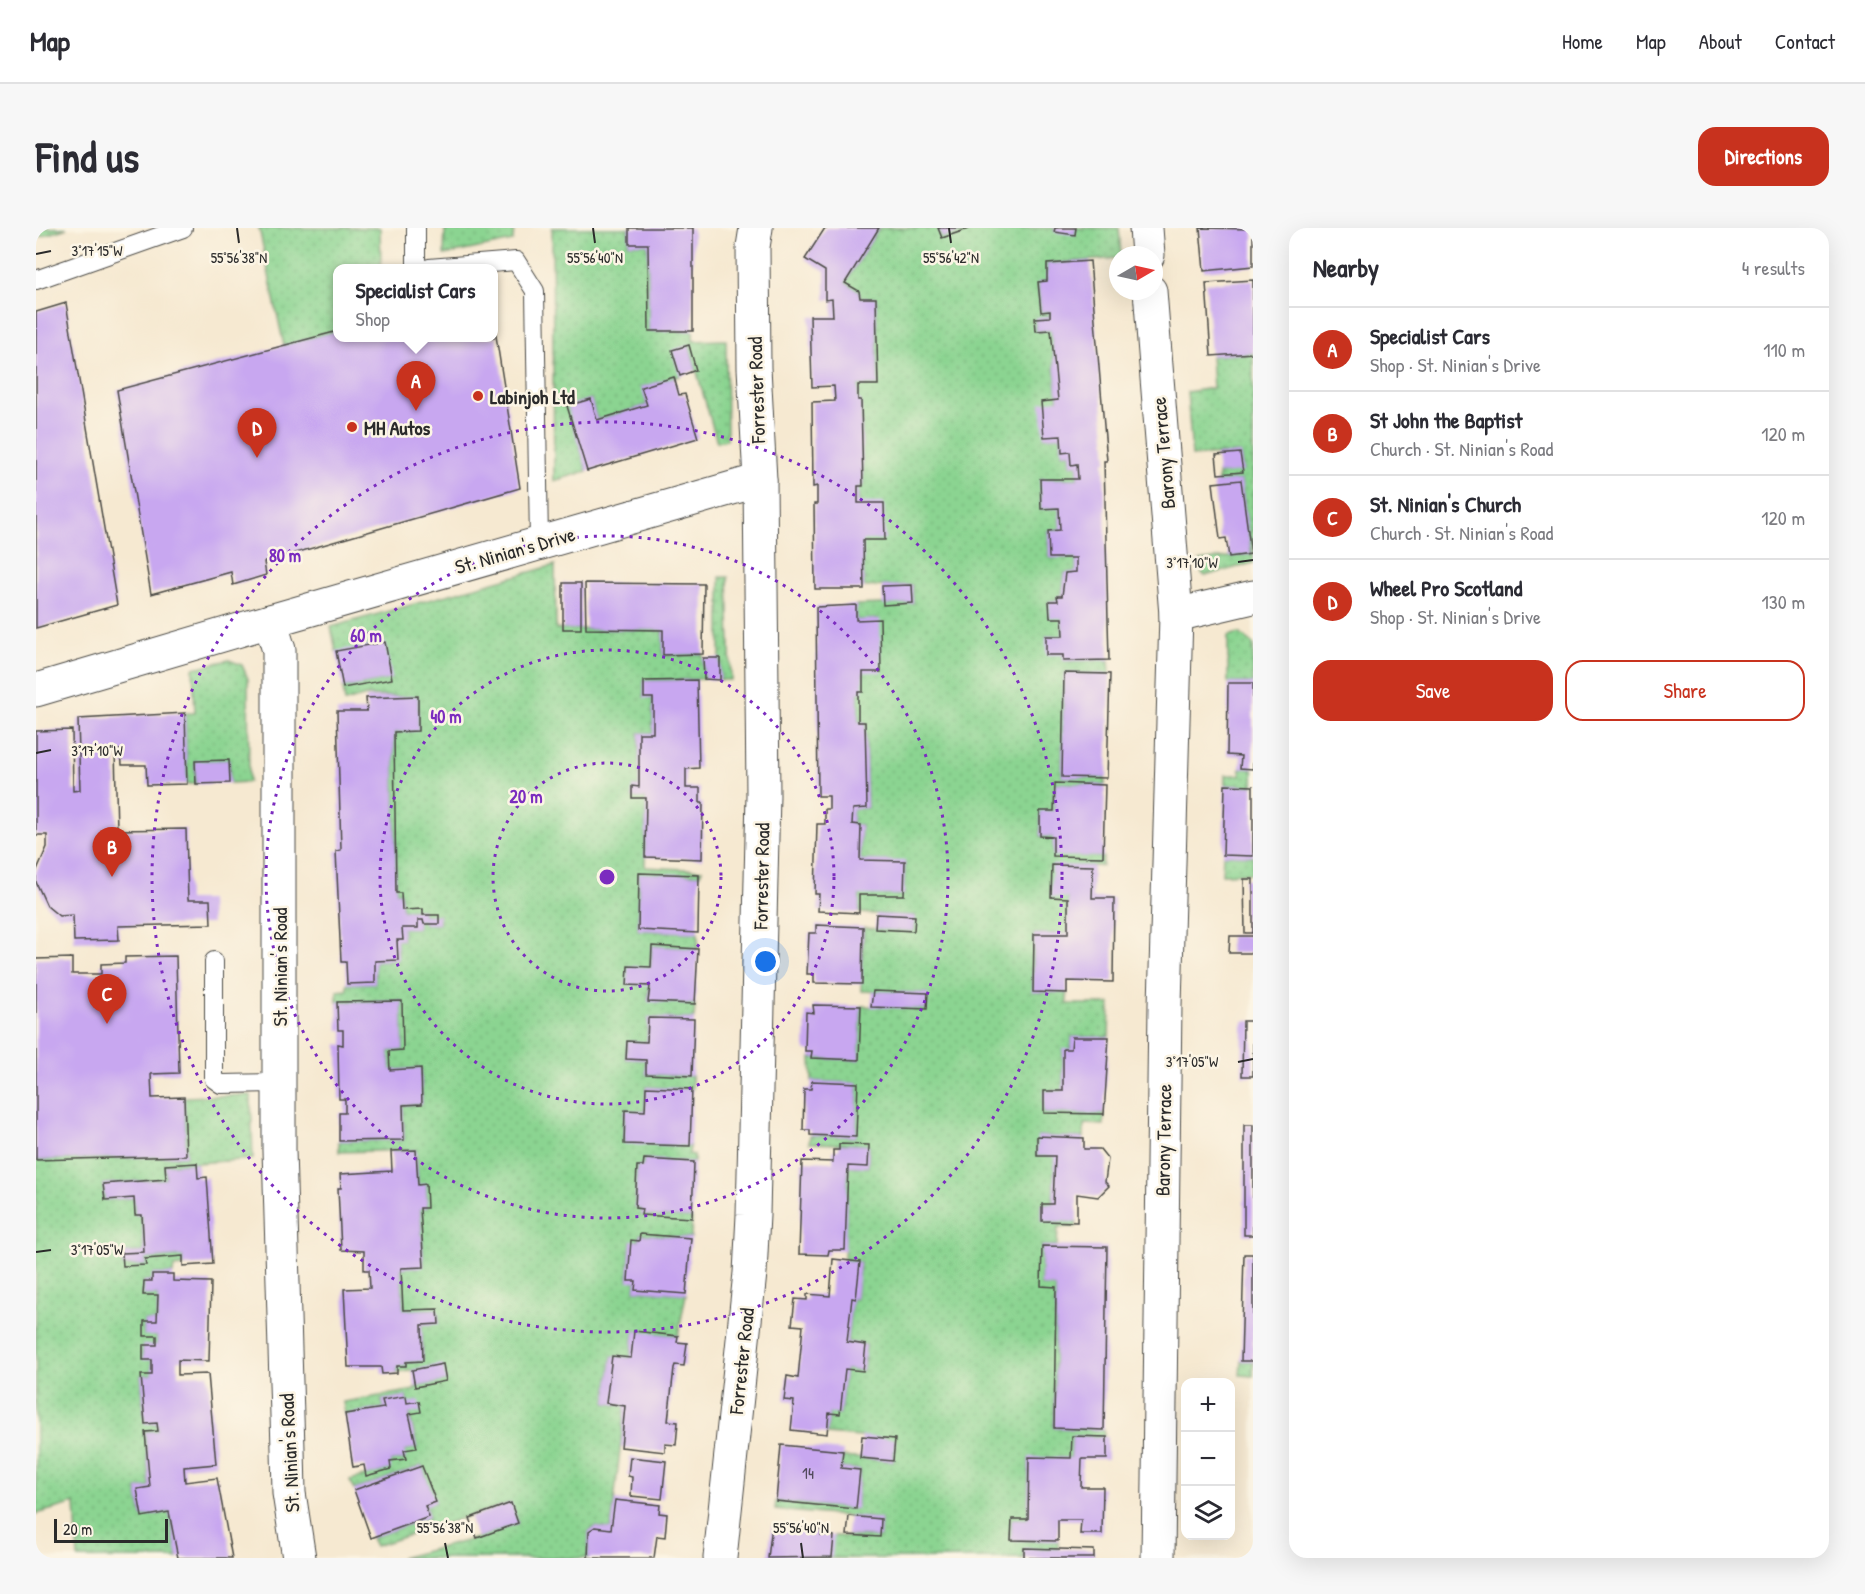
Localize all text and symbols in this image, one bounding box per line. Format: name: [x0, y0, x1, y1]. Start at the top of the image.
text: Map: [30, 22, 70, 60]
text: Home: [1562, 27, 1603, 56]
text: Map: [1636, 27, 1666, 56]
text: About: [1699, 27, 1742, 56]
text: Contact: [1775, 27, 1835, 56]
button: Directions: [1698, 127, 1829, 186]
text: Find us: [36, 128, 139, 185]
text: 3°17'15"W: [71, 240, 123, 261]
north arrow: [1109, 246, 1163, 300]
text: 55°56'38"N: [211, 247, 267, 268]
text: 55°56'40"N: [567, 247, 623, 268]
text: 55°56'42"N: [923, 247, 979, 268]
text: Nearby: [1313, 250, 1379, 285]
text: 4 results: [1742, 254, 1805, 281]
popup: [333, 264, 498, 342]
text: Specialist Cars: [356, 275, 475, 305]
text: Shop: [356, 305, 390, 332]
text: Specialist Cars: [1370, 321, 1490, 351]
street label: Forrester Road: [741, 336, 771, 445]
text: A: [1328, 336, 1337, 363]
text: 110 m: [1763, 336, 1805, 363]
text: Shop · St. Ninian's Drive: [1370, 351, 1541, 378]
pin: A: [396, 362, 436, 411]
place label: Labinjoh Ltd: [490, 383, 575, 410]
marker: Labinjoh Ltd: [471, 389, 485, 403]
street label: Barony Terrace: [1145, 396, 1181, 510]
text: St John the Baptist: [1370, 405, 1522, 435]
pin: D: [238, 408, 276, 458]
place label: MH Autos: [364, 414, 431, 441]
marker: MH Autos: [345, 420, 359, 434]
text: B: [1327, 420, 1338, 447]
text: 120 m: [1761, 420, 1805, 447]
text: Church · St. Ninian's Road: [1370, 435, 1553, 462]
text: St. Ninian's Church: [1370, 489, 1521, 519]
text: C: [1327, 504, 1338, 531]
text: 120 m: [1761, 504, 1805, 531]
text: Church · St. Ninian's Road: [1370, 519, 1553, 546]
street label: St. Ninian's Drive: [452, 520, 578, 580]
text: 80 m: [269, 543, 301, 568]
text: 3°17'10"W: [1166, 552, 1218, 573]
text: Wheel Pro Scotland: [1370, 573, 1522, 603]
text: D: [1328, 588, 1337, 615]
text: 130 m: [1762, 588, 1805, 615]
text: Shop · St. Ninian's Drive: [1370, 603, 1541, 630]
text: 60 m: [350, 623, 382, 648]
button: Save: [1313, 660, 1553, 721]
button: Share: [1565, 660, 1805, 721]
text: 40 m: [430, 704, 462, 729]
text: 3°17'10"W: [71, 740, 123, 761]
text: 20 m: [510, 784, 542, 809]
street label: Forrester Road: [747, 822, 775, 931]
pin: B: [92, 828, 132, 877]
centre of rings: [597, 867, 617, 887]
street label: St. Ninian's Road: [266, 907, 293, 1026]
your location: [751, 947, 780, 976]
pin: C: [88, 974, 126, 1024]
text: 3°17'05"W: [1166, 1051, 1219, 1072]
street label: Barony Terrace: [1149, 1084, 1177, 1196]
text: 3°17'05"W: [71, 1239, 124, 1260]
street label: Forrester Road: [722, 1306, 760, 1416]
map controls: [1181, 1378, 1235, 1540]
button: +: [1181, 1378, 1235, 1432]
street label: St. Ninian's Road: [272, 1393, 306, 1513]
button: −: [1181, 1432, 1235, 1486]
house number: 14: [802, 1462, 814, 1484]
button: layers: [1181, 1486, 1235, 1540]
scale bar: [54, 1516, 168, 1544]
text: 55°56'38"N: [417, 1517, 473, 1538]
text: 55°56'40"N: [773, 1517, 829, 1538]
text: 20 m: [63, 1518, 92, 1540]

